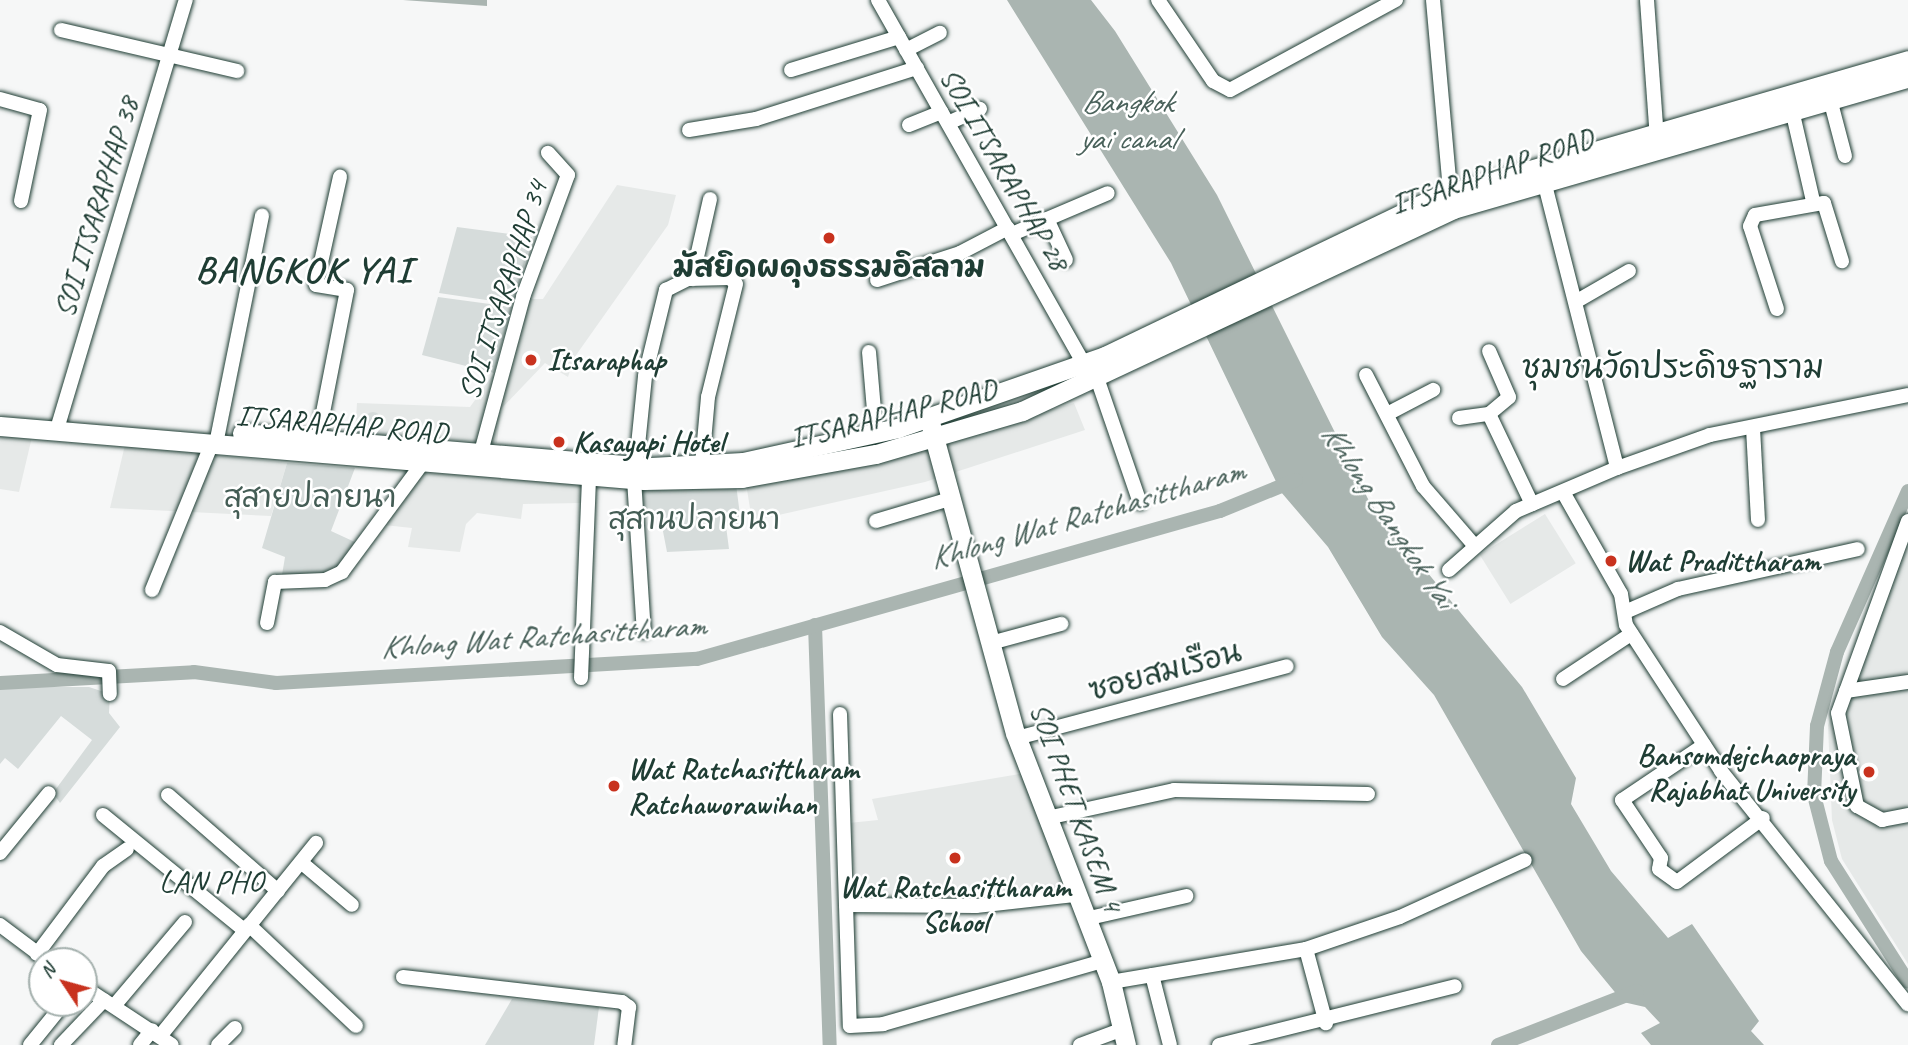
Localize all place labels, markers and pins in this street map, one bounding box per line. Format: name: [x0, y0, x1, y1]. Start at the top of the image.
marker: มัสยิดผดุงธรรมอิสลาม: [821, 230, 837, 246]
place label: มัสยิดผดุงธรรมอิสลาม: [673, 249, 985, 285]
place label: Itsaraphap: [547, 342, 666, 378]
marker: Itsaraphap: [521, 350, 541, 370]
place label: Kasayapi Hotel: [573, 424, 724, 460]
marker: Kasayapi Hotel: [551, 434, 567, 450]
place label: Wat Pradittharam: [1625, 543, 1821, 579]
marker: Wat Pradittharam: [1603, 553, 1619, 569]
place label: Bansomdejchaopraya Rajabhat University: [1637, 737, 1855, 808]
place label: Wat Ratchasittharam Ratchaworawihan: [628, 751, 860, 822]
marker: Bansomdejchaopraya Rajabhat University: [1861, 764, 1877, 780]
marker: Wat Ratchasittharam Ratchaworawihan: [606, 778, 622, 794]
marker: Wat Ratchasittharam School: [947, 850, 963, 866]
place label: Wat Ratchasittharam School: [839, 869, 1071, 939]

